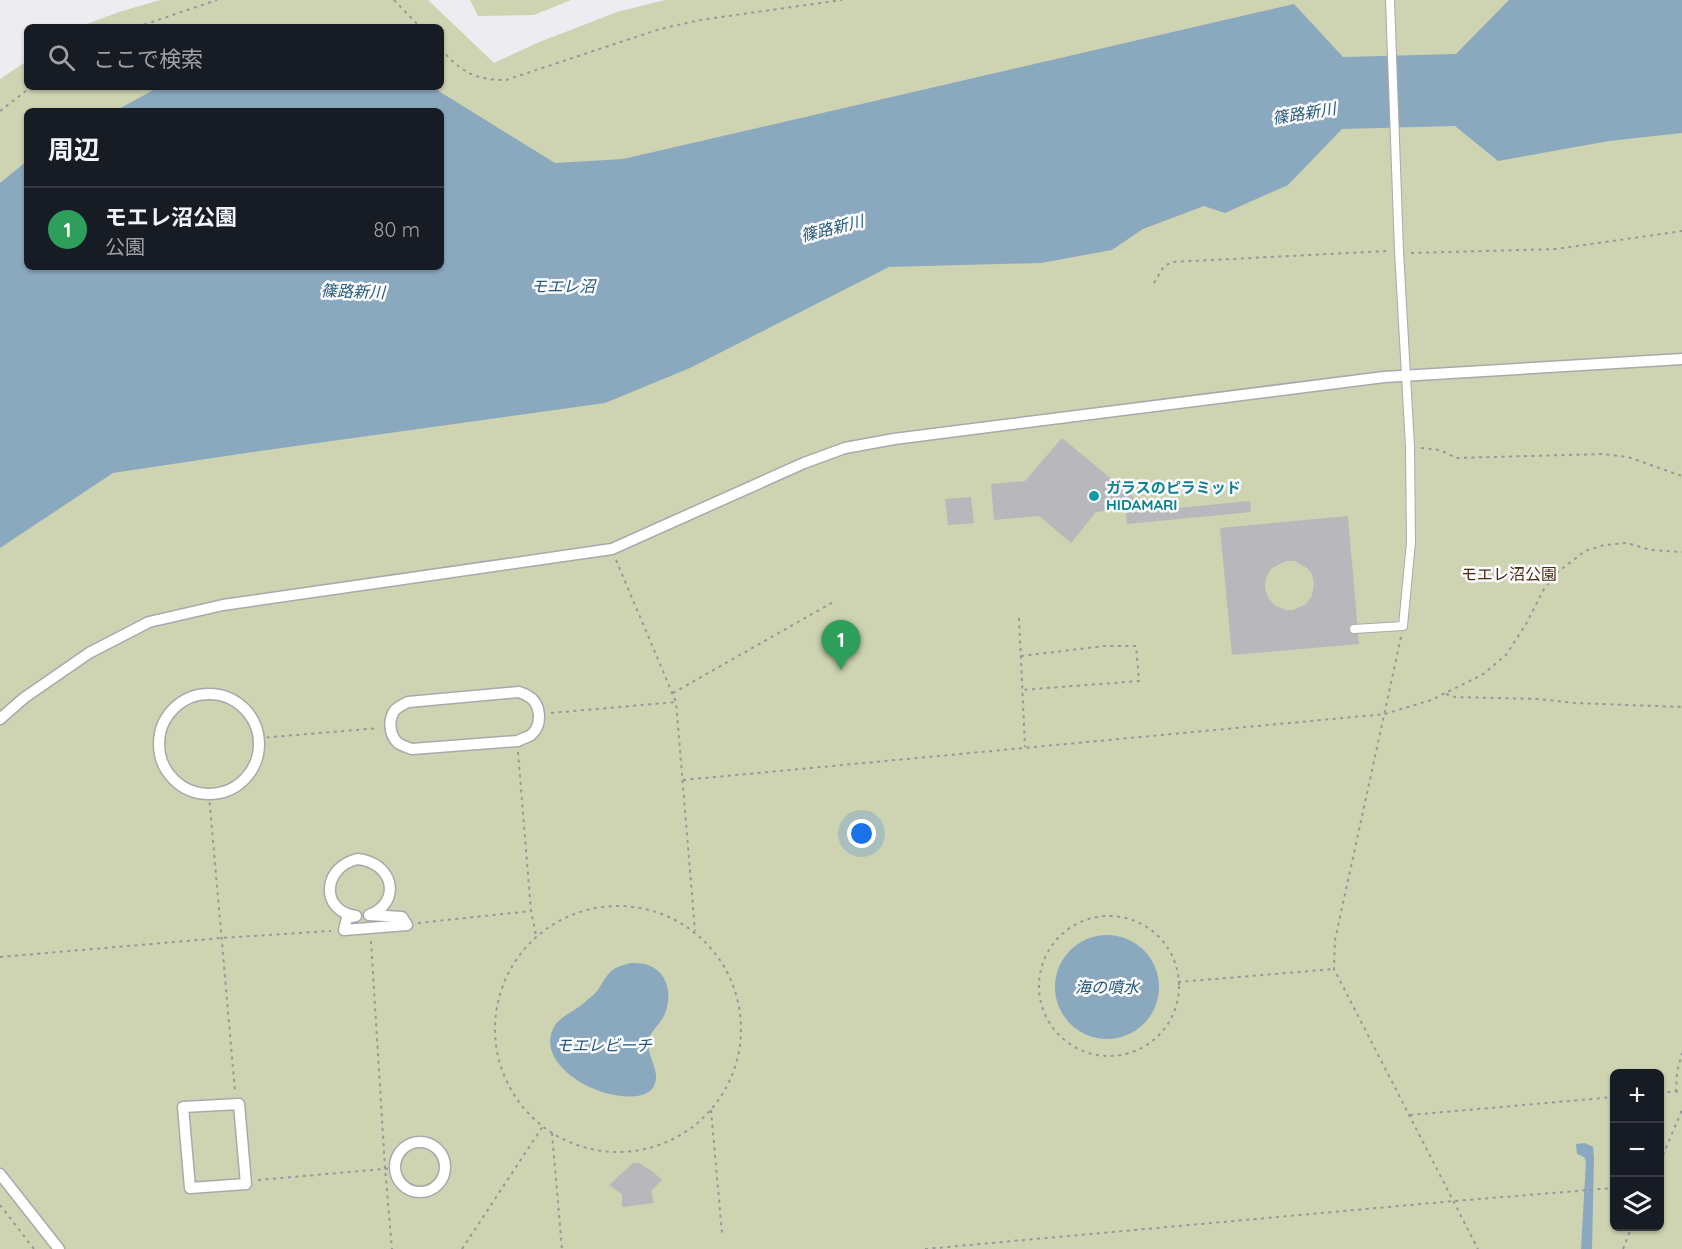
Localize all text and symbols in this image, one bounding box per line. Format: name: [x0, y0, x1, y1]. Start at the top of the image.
search box: [24, 24, 444, 90]
icon: search: [45, 41, 78, 74]
text: ここで検索: [93, 45, 203, 73]
water label: 篠路新川: [1271, 98, 1339, 128]
text: 周辺: [48, 133, 100, 166]
text: モエレ沼公園: [105, 203, 237, 231]
water label: 篠路新川: [799, 210, 867, 245]
text: 1: [64, 217, 71, 242]
text: 80 m: [374, 217, 420, 242]
text: 公園: [105, 234, 145, 259]
water label: モエレ沼: [531, 276, 597, 296]
water label: 篠路新川: [321, 280, 387, 302]
place label: ガラスのピラミッド HIDAMARI: [1106, 478, 1241, 514]
marker: ガラスのピラミッド HIDAMARI: [1087, 489, 1101, 503]
district label: モエレ沼公園: [1461, 564, 1557, 584]
pin: 1: [822, 620, 860, 670]
your location: [847, 819, 876, 848]
water label: 海の噴水: [1075, 977, 1141, 997]
water label: モエレビーチ: [556, 1035, 653, 1055]
map controls: [1610, 1069, 1664, 1231]
button: +: [1610, 1069, 1664, 1123]
button: −: [1610, 1123, 1664, 1177]
button: layers: [1610, 1177, 1664, 1231]

